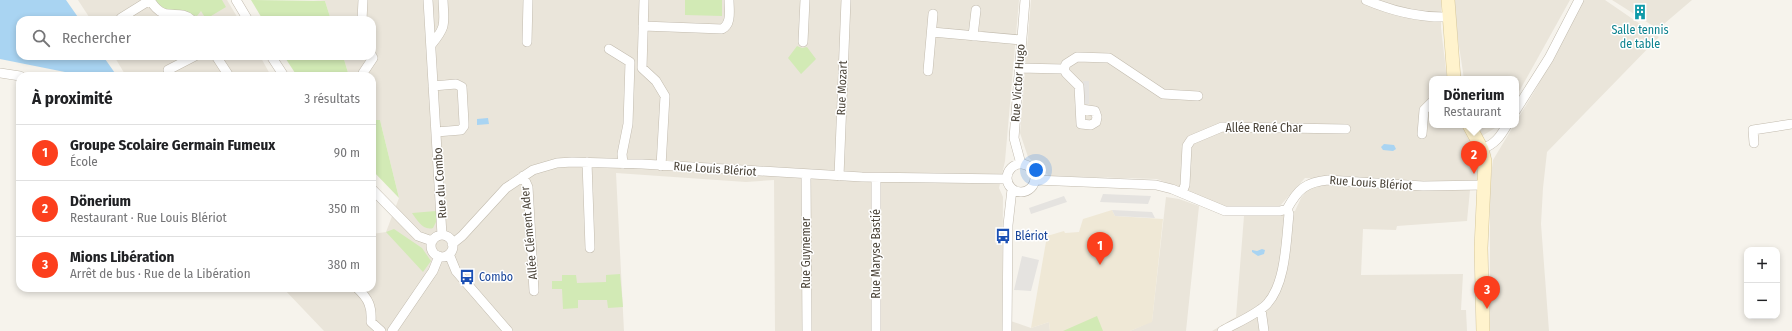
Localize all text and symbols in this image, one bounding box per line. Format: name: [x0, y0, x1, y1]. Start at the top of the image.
building icon: Salle tennis de table: [1631, 3, 1649, 21]
search box: [16, 16, 376, 60]
place label: Salle tennis de table: [1611, 23, 1669, 51]
icon: search: [30, 27, 52, 49]
text: Rechercher: [62, 29, 131, 47]
street label: Rue Victor Hugo: [1008, 43, 1028, 123]
street label: Rue Mozart: [834, 60, 850, 116]
popup: [1429, 76, 1519, 128]
text: Dönerium: [1443, 86, 1505, 104]
text: À proximité: [32, 88, 113, 109]
text: 3 résultats: [304, 91, 360, 106]
text: Restaurant: [1443, 104, 1501, 119]
street label: Allée René Char: [1226, 121, 1303, 135]
text: Groupe Scolaire Germain Fumeux: [70, 136, 275, 154]
pin: 2: [1461, 141, 1487, 174]
text: 1: [42, 145, 48, 160]
text: 90 m: [334, 145, 360, 160]
street label: Rue du Combo: [431, 147, 449, 219]
text: École: [70, 154, 98, 169]
street label: Rue Louis Blériot: [673, 159, 757, 179]
your location: [1026, 160, 1046, 180]
street label: Rue Louis Blériot: [1329, 173, 1413, 193]
street label: Allée Clément Ader: [518, 185, 540, 280]
text: Dönerium: [70, 192, 131, 210]
text: 2: [42, 201, 48, 216]
text: 350 m: [328, 201, 360, 216]
street label: Rue Maryse Bastié: [869, 209, 883, 299]
text: Restaurant · Rue Louis Blériot: [70, 210, 227, 225]
street label: Rue Guynemer: [799, 216, 813, 289]
bus stop icon: Blériot: [994, 227, 1012, 245]
place label: Blériot: [1015, 229, 1048, 243]
pin: 1: [1087, 232, 1113, 265]
map controls: [1744, 247, 1780, 319]
button: +: [1744, 247, 1780, 283]
text: Mions Libération: [70, 248, 174, 266]
text: 3: [42, 257, 48, 272]
text: 380 m: [328, 257, 360, 272]
text: Arrêt de bus · Rue de la Libération: [70, 266, 251, 281]
bus stop icon: Combo: [458, 268, 476, 286]
place label: Combo: [479, 270, 513, 284]
pin: 3: [1474, 276, 1500, 309]
button: −: [1744, 283, 1780, 319]

